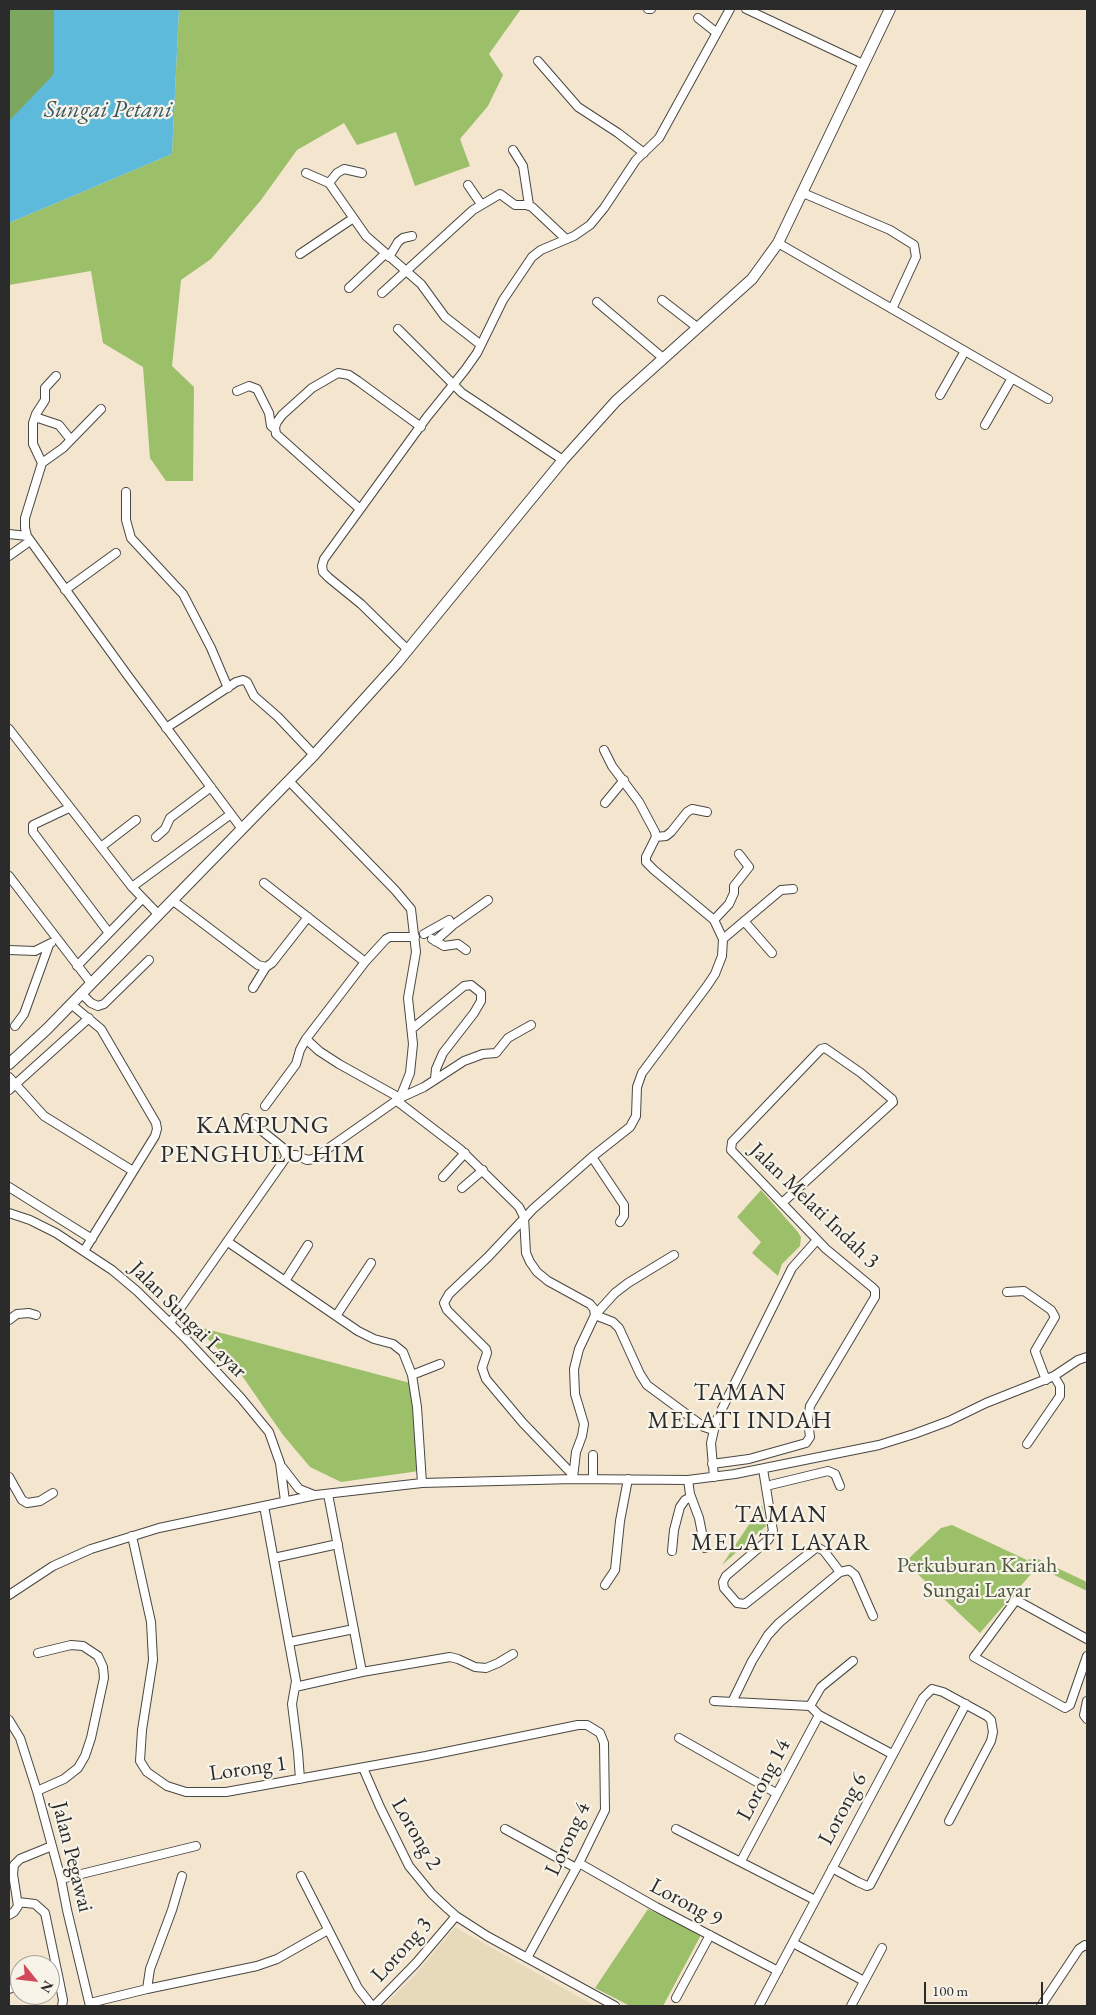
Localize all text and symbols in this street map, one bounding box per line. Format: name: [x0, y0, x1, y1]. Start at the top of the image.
water label: Sungai Petani: [44, 96, 172, 124]
district label: KAMPUNG PENGHULU HIM: [159, 1111, 367, 1170]
street label: Jalan Melati Indah 3: [744, 1137, 884, 1275]
street label: Jalan Sungai Layar: [124, 1256, 252, 1384]
district label: TAMAN MELATI INDAH: [646, 1379, 834, 1435]
district label: TAMAN MELATI LAYAR: [690, 1501, 872, 1557]
park label: Perkuburan Kariah Sungai Layar: [897, 1553, 1057, 1604]
street label: Lorong 14: [732, 1735, 796, 1825]
street label: Lorong 1: [207, 1750, 289, 1788]
street label: Lorong 6: [813, 1768, 873, 1850]
street label: Lorong 2: [385, 1794, 447, 1874]
street label: Lorong 4: [540, 1798, 596, 1880]
street label: Jalan Pegawai: [46, 1799, 98, 1915]
street label: Lorong 9: [645, 1873, 727, 1933]
street label: Lorong 3: [366, 1912, 438, 1988]
north arrow: [10, 1955, 60, 2005]
scale bar: [926, 1972, 1045, 2004]
text: N: [37, 1977, 58, 1996]
text: 100 m: [932, 1981, 968, 2000]

